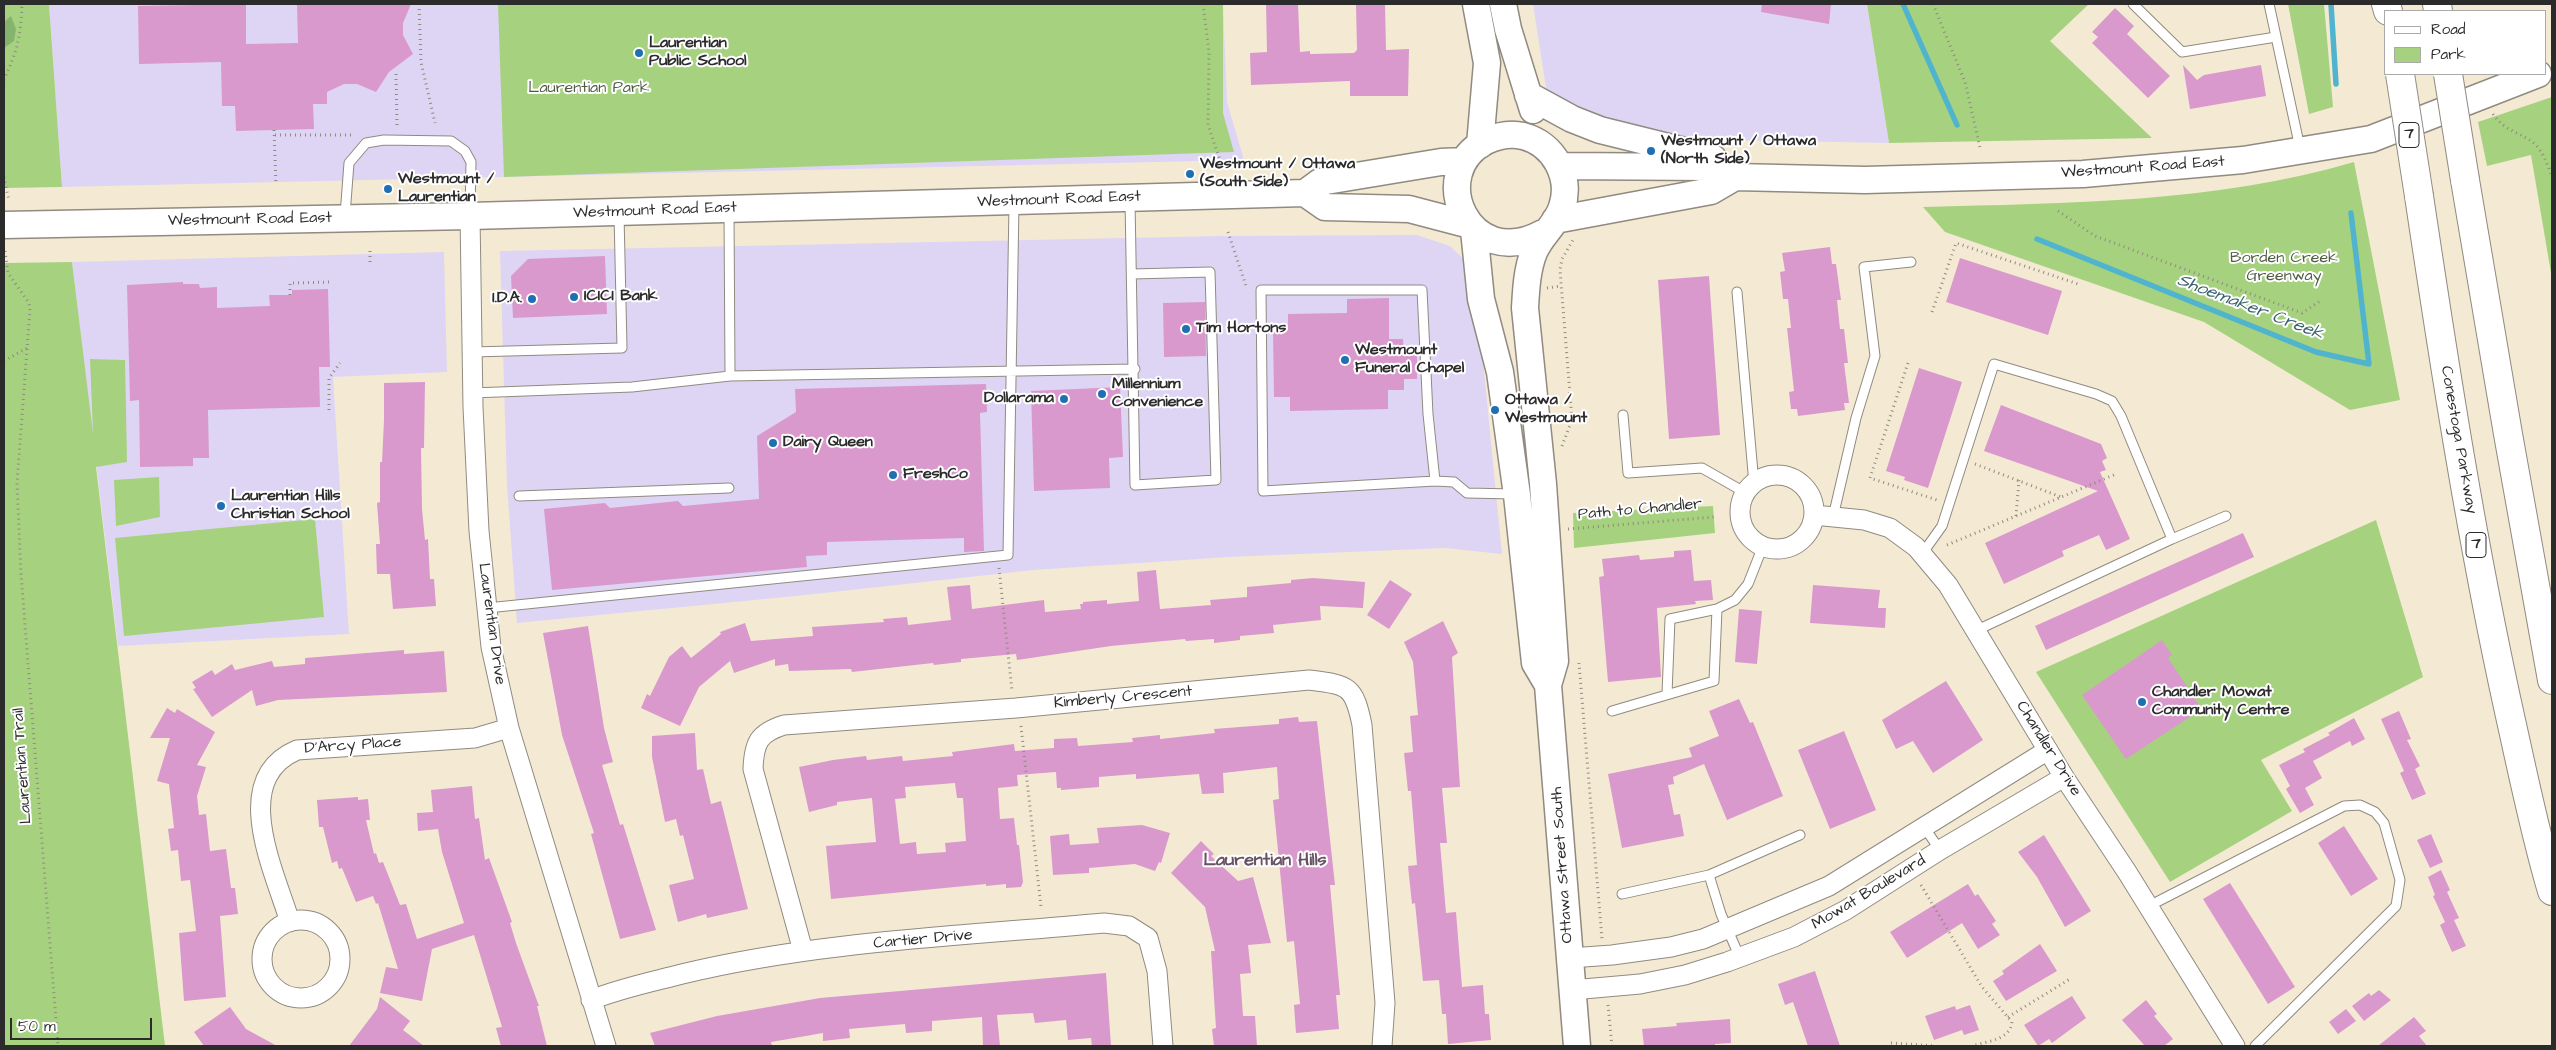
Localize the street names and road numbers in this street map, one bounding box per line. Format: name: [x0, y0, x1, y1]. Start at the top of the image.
road number: 7: [2399, 122, 2419, 148]
street label: Westmount Road East: [2061, 153, 2225, 183]
street label: Westmount Road East: [977, 188, 1141, 212]
street label: Westmount Road East: [573, 199, 737, 223]
street label: Westmount Road East: [168, 209, 332, 231]
street label: Conestoga Parkway: [2436, 364, 2480, 516]
street label: Path to Chandler: [1577, 495, 1703, 525]
road number: 7: [2466, 532, 2486, 558]
street label: Laurentian Drive: [473, 562, 509, 686]
street label: Kimberly Crescent: [1053, 682, 1193, 714]
street label: Chandler Drive: [2011, 698, 2085, 800]
street label: Laurentian Trail: [9, 707, 37, 825]
street label: D'Arcy Place: [304, 733, 402, 759]
street label: Ottawa Street South: [1548, 786, 1578, 944]
street label: Mowat Boulevard: [1809, 851, 1929, 935]
street label: Cartier Drive: [873, 926, 973, 954]

